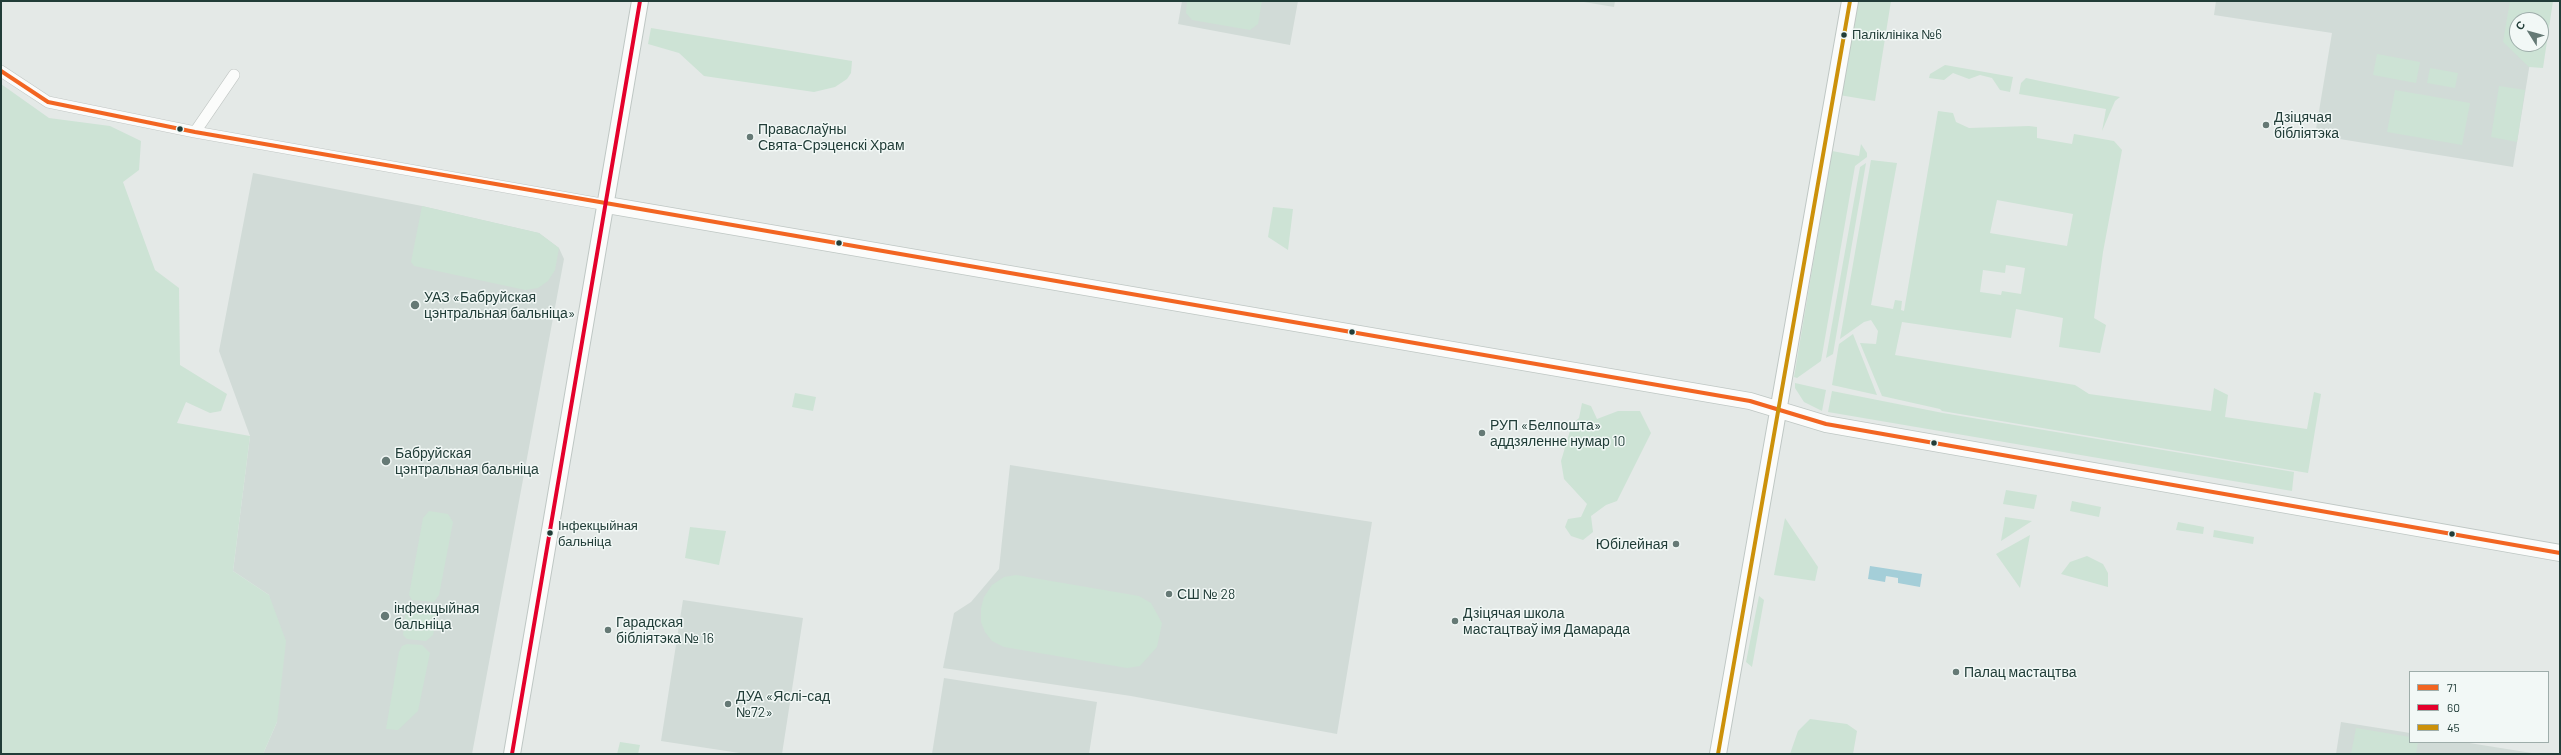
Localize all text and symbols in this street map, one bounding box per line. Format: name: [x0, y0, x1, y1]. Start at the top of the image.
north arrow: [2509, 12, 2549, 52]
text: С: [2512, 18, 2527, 32]
place label: Паліклініка №6: [1852, 27, 1942, 43]
marker: Паліклініка №6: [1839, 30, 1849, 40]
place label: Дзіцячая бібліятэка: [2274, 109, 2339, 142]
marker: Дзіцячая бібліятэка: [2261, 120, 2271, 130]
place label: Праваслаўны Свята-Срэценскі Храм: [758, 121, 905, 154]
unlabelled marker: [175, 124, 185, 134]
marker: Праваслаўны Свята-Срэценскі Храм: [745, 132, 755, 142]
unlabelled marker: [834, 238, 844, 248]
place label: УАЗ «Бабруйская цэнтральная бальніца»: [424, 289, 575, 322]
marker: УАЗ «Бабруйская цэнтральная бальніца»: [409, 299, 421, 311]
unlabelled marker: [1347, 327, 1357, 337]
place label: РУП «Белпошта» аддзяленне нумар 10: [1490, 417, 1626, 450]
marker: РУП «Белпошта» аддзяленне нумар 10: [1477, 428, 1487, 438]
unlabelled marker: [1929, 438, 1939, 448]
place label: Бабруйская цэнтральная бальніца: [395, 445, 539, 478]
marker: Бабруйская цэнтральная бальніца: [380, 455, 392, 467]
place label: Інфекцыйная бальніца: [558, 518, 638, 549]
marker: Інфекцыйная бальніца: [545, 528, 555, 538]
unlabelled marker: [2447, 529, 2457, 539]
place label: Юбілейная: [1596, 536, 1668, 552]
marker: Юбілейная: [1671, 539, 1681, 549]
place label: СШ № 28: [1177, 586, 1235, 602]
marker: СШ № 28: [1164, 589, 1174, 599]
place label: інфекцыйная бальніца: [394, 600, 479, 632]
place label: Дзіцячая школа мастацтваў імя Дамарада: [1463, 605, 1630, 638]
marker: інфекцыйная бальніца: [379, 610, 391, 622]
place label: Гарадская бібліятэка № 16: [616, 614, 714, 646]
marker: Дзіцячая школа мастацтваў імя Дамарада: [1450, 616, 1460, 626]
marker: Гарадская бібліятэка № 16: [603, 625, 613, 635]
place label: Палац мастацтва: [1964, 664, 2077, 680]
marker: Палац мастацтва: [1951, 667, 1961, 677]
legend: [2409, 671, 2549, 743]
text: 71: [2447, 680, 2457, 694]
place label: ДУА «Яслі-сад №72»: [736, 688, 830, 720]
marker: ДУА «Яслі-сад №72»: [723, 699, 733, 709]
text: 60: [2447, 700, 2460, 714]
text: 45: [2447, 720, 2460, 734]

